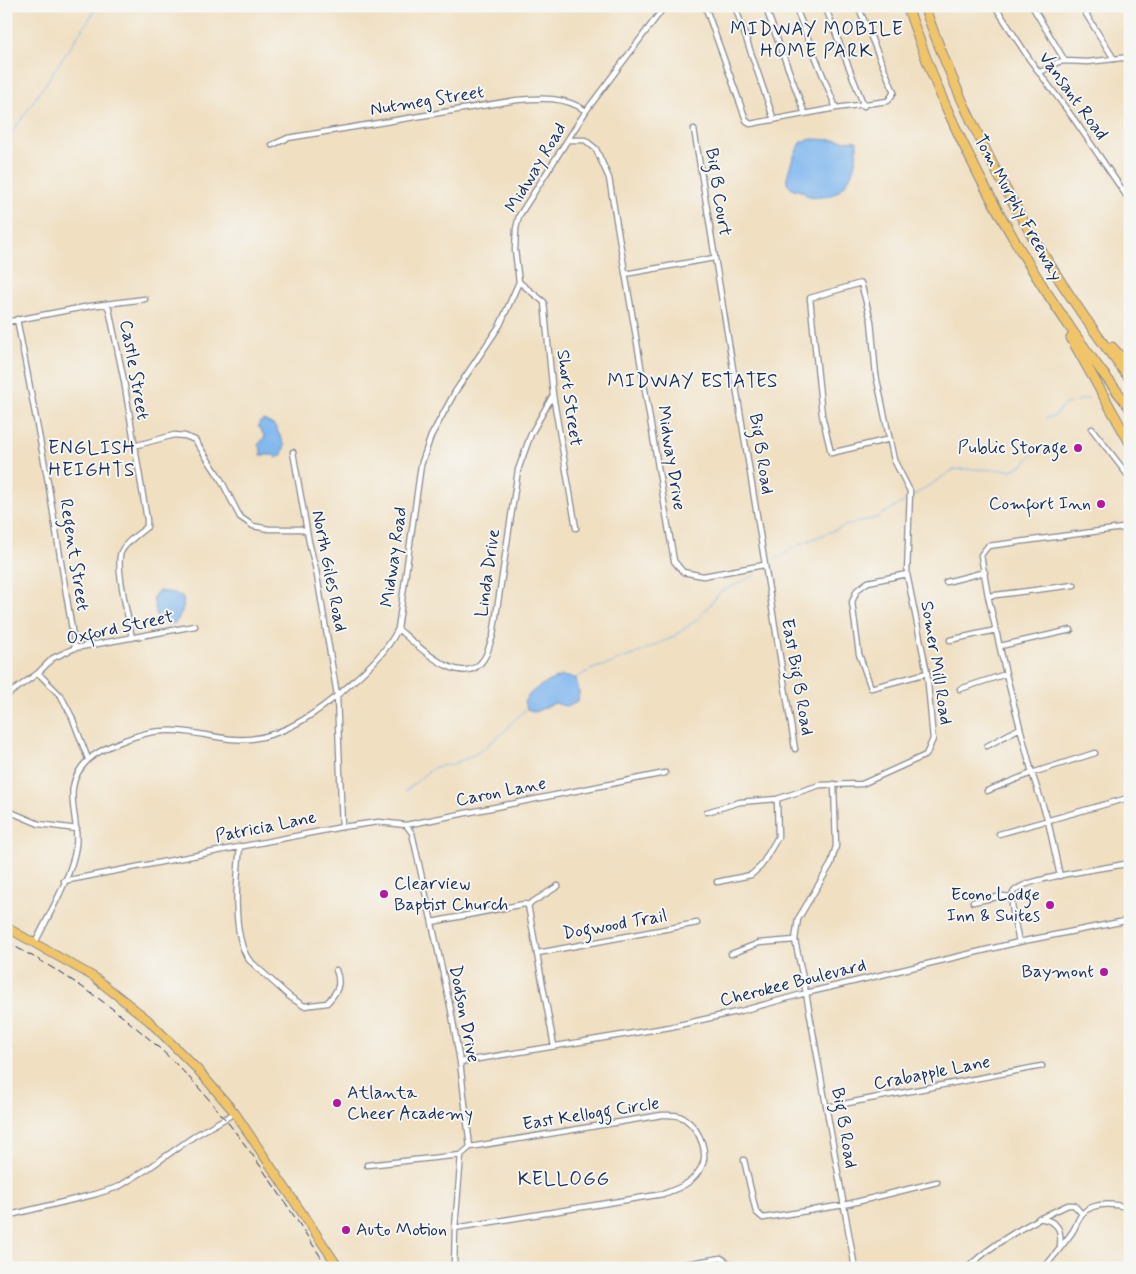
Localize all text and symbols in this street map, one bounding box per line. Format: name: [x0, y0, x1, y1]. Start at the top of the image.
district label: MIDWAY MOBILE HOME PARK: [730, 17, 904, 64]
street label: Vansant Road: [1033, 47, 1113, 145]
street label: Nutmeg Street: [368, 80, 486, 122]
street label: Midway Road: [500, 119, 572, 217]
street label: Tom Murphy Freeway: [968, 131, 1068, 285]
street label: Big B Court: [697, 146, 737, 238]
street label: Castle Street: [113, 318, 155, 422]
street label: Short Street: [550, 348, 588, 448]
district label: MIDWAY ESTATES: [607, 369, 779, 394]
street label: Midway Drive: [651, 404, 691, 512]
street label: Big B Road: [741, 412, 779, 496]
district label: ENGLISH HEIGHTS: [48, 436, 136, 483]
place label: Public Storage: [958, 436, 1068, 462]
marker: Public Storage: [1072, 442, 1084, 454]
place label: Comfort Inn: [989, 492, 1091, 518]
street label: Regent Street: [51, 497, 95, 613]
marker: Comfort Inn: [1095, 498, 1107, 510]
street label: Midway Road: [375, 505, 413, 609]
street label: North Giles Road: [305, 508, 353, 634]
street label: Linda Drive: [470, 527, 506, 619]
street label: Somer Mill Road: [914, 599, 958, 727]
street label: Oxford Street: [64, 605, 176, 653]
street label: East Big B Road: [773, 617, 819, 738]
street label: Caron Lane: [454, 771, 548, 813]
street label: Patricia Lane: [213, 805, 319, 849]
place label: Clearview Baptist Church: [394, 872, 508, 917]
place label: Econo Lodge Inn & Suites: [947, 883, 1040, 928]
marker: Clearview Baptist Church: [378, 888, 390, 900]
marker: Econo Lodge Inn & Suites: [1044, 899, 1056, 911]
street label: Dogwood Trail: [561, 904, 670, 948]
street label: Cherokee Boulevard: [717, 953, 869, 1013]
place label: Baymont: [1022, 960, 1094, 984]
street label: Dodson Drive: [443, 963, 485, 1065]
marker: Baymont: [1098, 966, 1110, 978]
street label: Crabapple Lane: [872, 1050, 992, 1096]
place label: Atlanta Cheer Academy: [347, 1081, 473, 1126]
street label: Big B Road: [823, 1086, 863, 1171]
street label: East Kellogg Circle: [521, 1091, 662, 1139]
marker: Atlanta Cheer Academy: [331, 1097, 343, 1109]
district label: KELLOGG: [518, 1167, 610, 1192]
place label: Auto Motion: [356, 1218, 447, 1242]
marker: Auto Motion: [340, 1224, 352, 1236]

